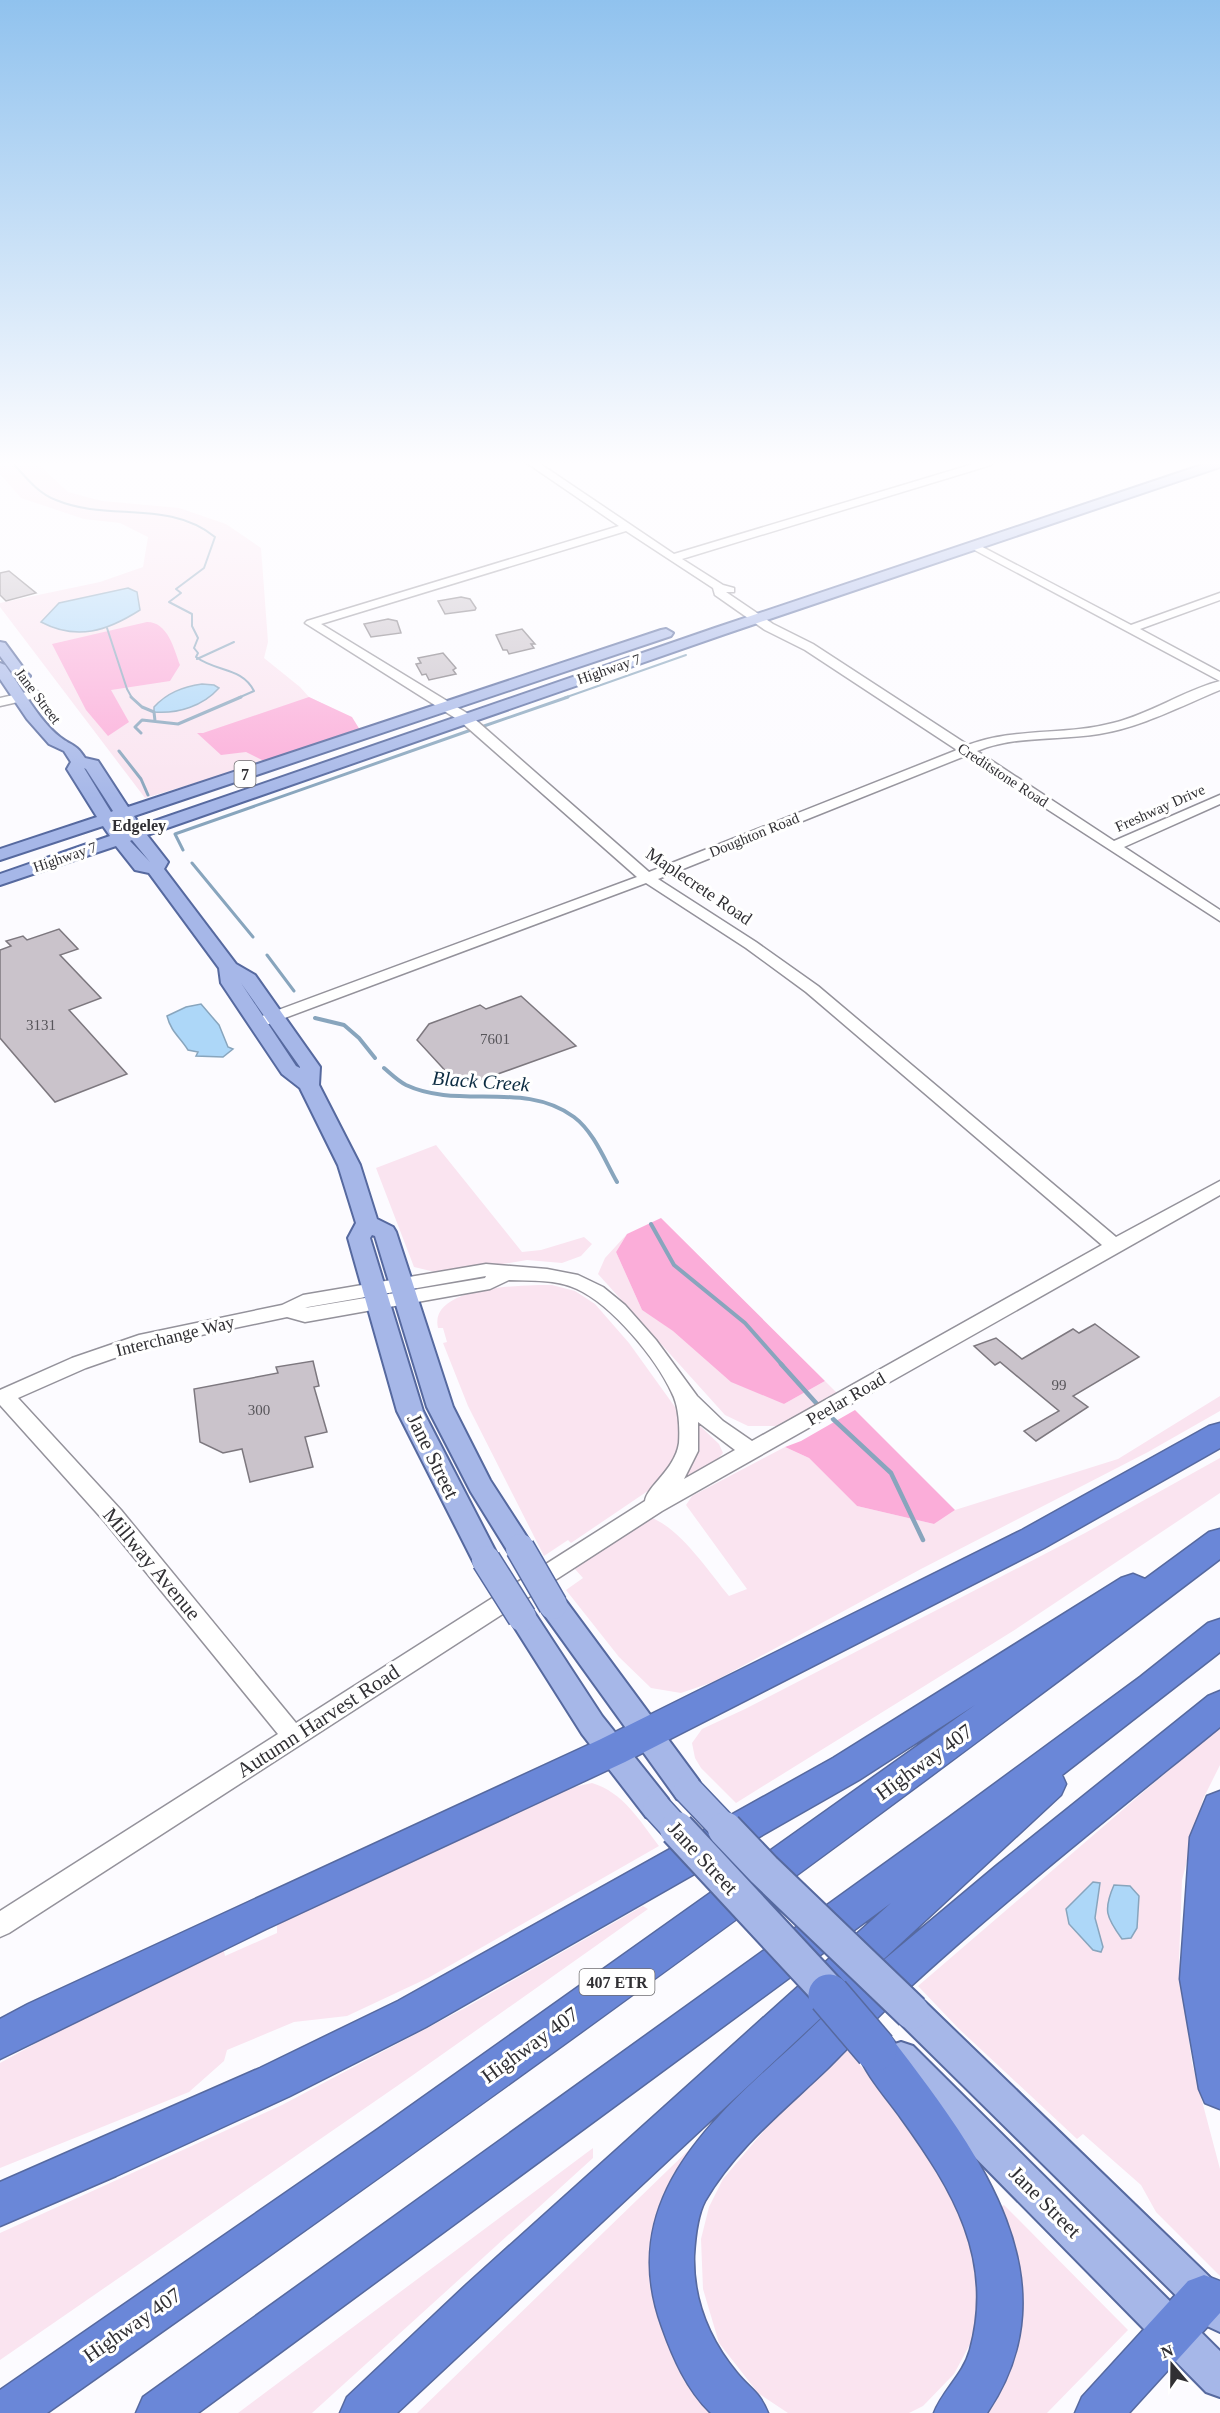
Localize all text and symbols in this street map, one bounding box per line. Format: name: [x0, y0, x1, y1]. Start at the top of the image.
street label: Highway 7: [575, 650, 643, 687]
street label: Jane Street: [12, 665, 65, 728]
street label: Creditstone Road: [955, 740, 1052, 810]
road number: 7: [234, 761, 256, 787]
street label: Freshway Drive: [1113, 781, 1208, 835]
street label: Doughton Road: [707, 810, 802, 860]
district label: Edgeley: [112, 817, 166, 835]
street label: Highway 7: [31, 838, 99, 875]
street label: Maplecrete Road: [642, 843, 756, 929]
house number: 3131: [26, 1017, 56, 1033]
house number: 7601: [480, 1031, 510, 1047]
water label: Black Creek: [432, 1067, 532, 1095]
street label: Interchange Way: [114, 1312, 236, 1360]
street label: Peelar Road: [803, 1368, 889, 1430]
house number: 99: [1052, 1377, 1067, 1393]
house number: 300: [248, 1402, 270, 1418]
street label: Jane Street: [402, 1410, 464, 1503]
street label: Millway Avenue: [98, 1503, 206, 1625]
street label: Autumn Harvest Road: [232, 1659, 404, 1783]
street label: Highway 407: [871, 1719, 977, 1805]
street label: Jane Street: [663, 1816, 743, 1900]
road number: 407 ETR: [580, 1969, 654, 1995]
street label: Highway 407: [477, 2002, 583, 2088]
street label: Jane Street: [1004, 2161, 1086, 2243]
street label: Highway 407: [79, 2283, 185, 2367]
north arrow: [1142, 2335, 1202, 2395]
text: N: [1159, 2341, 1176, 2361]

